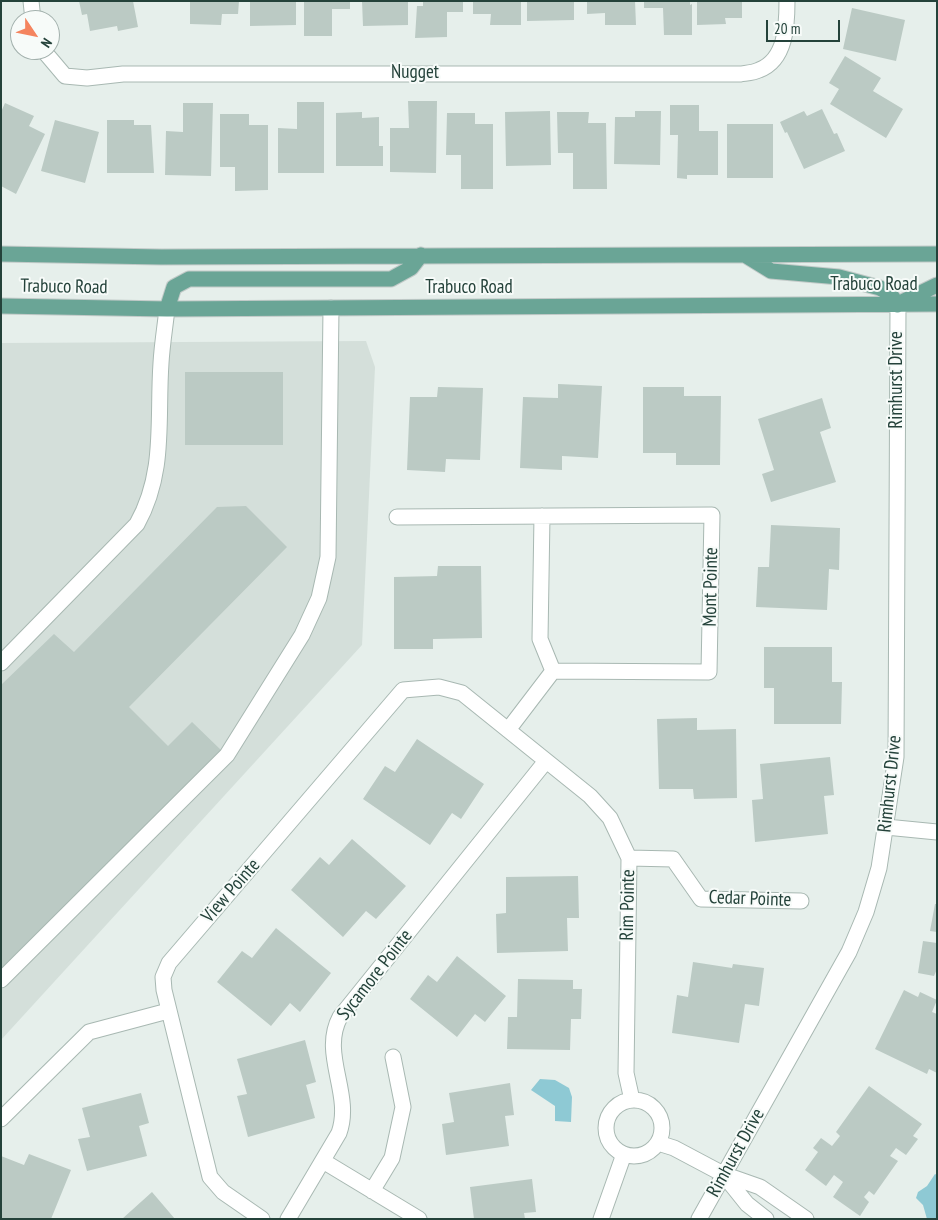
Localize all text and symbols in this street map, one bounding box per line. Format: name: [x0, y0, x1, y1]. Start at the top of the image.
north arrow: [10, 10, 60, 60]
scale bar: [768, 10, 842, 42]
text: 20 m: [774, 19, 800, 38]
text: N: [37, 35, 56, 51]
street label: Nugget: [391, 62, 439, 84]
street label: Trabuco Road: [830, 274, 918, 296]
street label: Trabuco Road: [20, 275, 108, 299]
street label: Trabuco Road: [425, 277, 513, 299]
street label: Rimhurst Drive: [886, 331, 908, 429]
street label: Mont Pointe: [699, 547, 723, 627]
street label: Rimhurst Drive: [874, 734, 906, 834]
street label: View Pointe: [197, 854, 265, 928]
street label: Rim Pointe: [616, 869, 640, 941]
street label: Cedar Pointe: [708, 886, 792, 912]
street label: Sycamore Pointe: [332, 925, 418, 1025]
street label: Rimhurst Drive: [702, 1105, 770, 1201]

